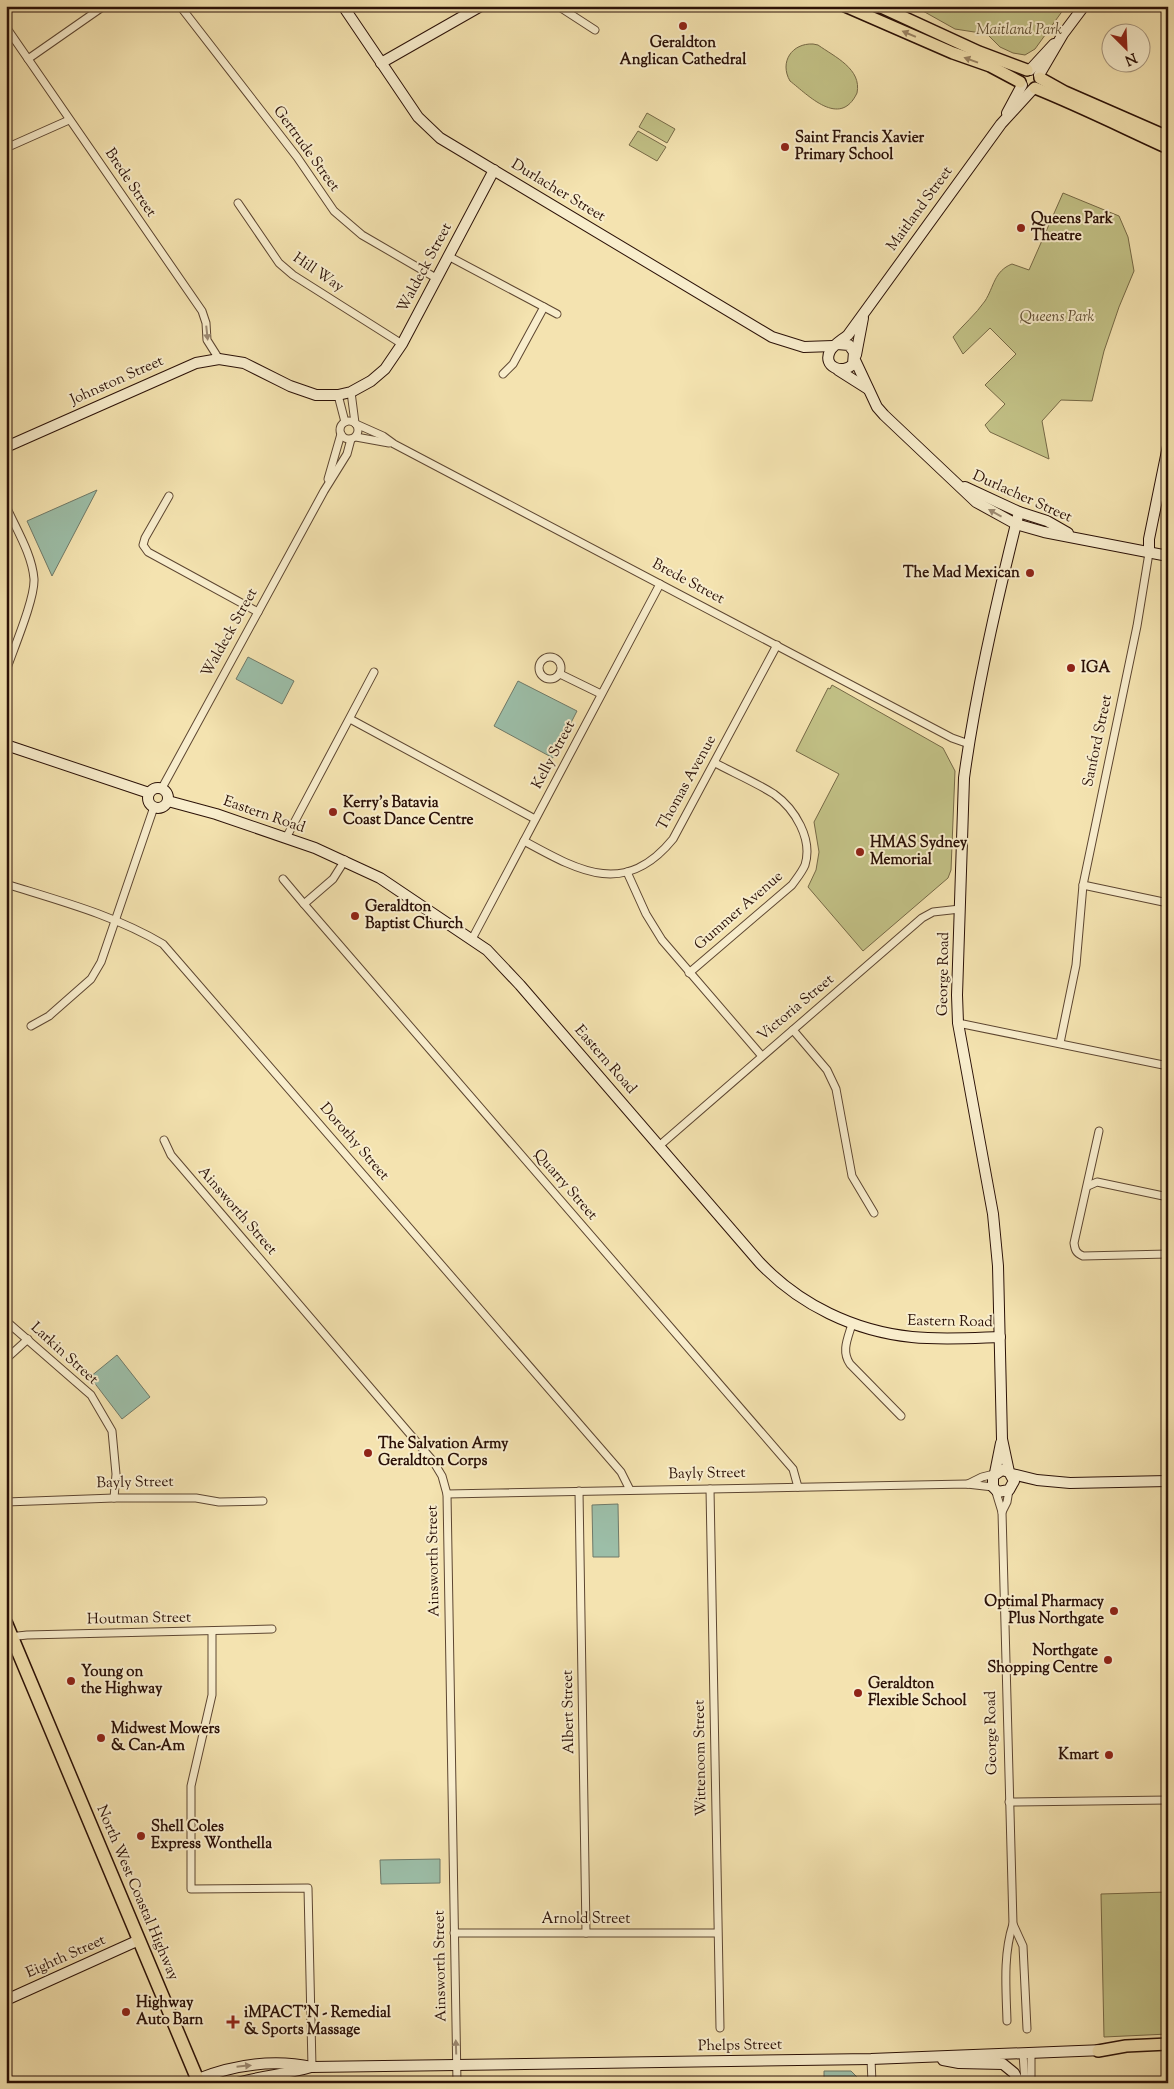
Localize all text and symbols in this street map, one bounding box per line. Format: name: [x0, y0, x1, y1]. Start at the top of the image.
marker: Geraldton Anglican Cathedral: [677, 20, 689, 32]
park label: Maitland Park: [976, 20, 1062, 41]
north arrow: [1102, 22, 1152, 72]
one-way arrow: [902, 29, 916, 37]
place label: Geraldton Anglican Cathedral: [620, 33, 747, 71]
text: N: [1121, 47, 1140, 69]
one-way arrow: [963, 56, 978, 64]
street label: Gertrude Street: [268, 102, 344, 196]
place label: Saint Francis Xavier Primary School: [795, 128, 925, 166]
marker: Saint Francis Xavier Primary School: [779, 141, 791, 153]
street label: Brede Street: [99, 144, 161, 222]
street label: Durlacher Street: [507, 154, 609, 228]
street label: Maitland Street: [882, 162, 958, 256]
place label: Queens Park Theatre: [1031, 209, 1114, 247]
street label: Waldeck Street: [393, 219, 457, 317]
marker: Queens Park Theatre: [1015, 222, 1027, 234]
street label: Hill Way: [288, 248, 348, 298]
park label: Queens Park: [1020, 307, 1095, 328]
one-way arrow: [203, 325, 211, 341]
street label: Johnston Street: [66, 351, 167, 411]
street label: Durlacher Street: [969, 466, 1075, 528]
one-way arrow: [988, 509, 1002, 517]
street label: Brede Street: [648, 554, 728, 610]
place label: The Mad Mexican: [903, 563, 1020, 584]
marker: The Mad Mexican: [1024, 567, 1036, 579]
street label: Waldeck Street: [197, 585, 263, 681]
place label: IGA: [1081, 658, 1111, 679]
marker: IGA: [1065, 662, 1077, 674]
street label: Sanford Street: [1078, 693, 1118, 789]
street label: Kelly Street: [527, 717, 581, 793]
street label: Thomas Avenue: [652, 732, 722, 834]
street label: Eastern Road: [220, 791, 308, 839]
place label: Kerry's Batavia Coast Dance Centre: [343, 793, 474, 831]
marker: Kerry's Batavia Coast Dance Centre: [327, 806, 339, 818]
place label: HMAS Sydney Memorial: [870, 833, 968, 871]
marker: HMAS Sydney Memorial: [854, 846, 866, 858]
street label: Gummer Avenue: [690, 866, 788, 955]
place label: Geraldton Baptist Church: [365, 897, 464, 935]
marker: Geraldton Baptist Church: [349, 910, 361, 922]
street label: George Road: [933, 931, 955, 1016]
street label: Victoria Street: [753, 970, 839, 1046]
street label: Eastern Road: [569, 1021, 641, 1100]
street label: Dorothy Street: [314, 1098, 394, 1186]
street label: Quarry Street: [528, 1145, 602, 1225]
street label: Ainsworth Street: [192, 1162, 282, 1260]
street label: Eastern Road: [907, 1311, 993, 1333]
street label: Larkin Street: [26, 1318, 102, 1390]
place label: The Salvation Army Geraldton Corps: [378, 1434, 509, 1472]
marker: The Salvation Army Geraldton Corps: [362, 1447, 374, 1459]
street label: Bayly Street: [668, 1463, 746, 1485]
street label: Bayly Street: [96, 1472, 174, 1494]
street label: Ainsworth Street: [423, 1505, 445, 1617]
place label: Optimal Pharmacy Plus Northgate: [984, 1592, 1105, 1630]
marker: Optimal Pharmacy Plus Northgate: [1108, 1605, 1120, 1617]
street label: Houtman Street: [87, 1608, 191, 1630]
place label: Northgate Shopping Centre: [987, 1641, 1098, 1679]
marker: Northgate Shopping Centre: [1102, 1654, 1114, 1666]
place label: Young on the Highway: [81, 1662, 163, 1700]
street label: Albert Street: [558, 1670, 580, 1754]
place label: Geraldton Flexible School: [868, 1674, 968, 1712]
marker: Young on the Highway: [65, 1675, 77, 1687]
marker: Geraldton Flexible School: [852, 1687, 864, 1699]
street label: George Road: [981, 1690, 1003, 1775]
street label: Wittenoom Street: [689, 1699, 713, 1817]
place label: Midwest Mowers & Can-Am: [111, 1719, 220, 1757]
marker: Midwest Mowers & Can-Am: [95, 1732, 107, 1744]
place label: Kmart: [1058, 1745, 1100, 1766]
marker: Kmart: [1103, 1749, 1115, 1761]
street label: North West Coastal Highway: [90, 1802, 184, 1984]
place label: Shell Coles Express Wonthella: [151, 1817, 272, 1855]
marker: Shell Coles Express Wonthella: [135, 1830, 147, 1842]
street label: Arnold Street: [542, 1909, 630, 1930]
street label: Ainsworth Street: [430, 1910, 452, 2022]
street label: Eighth Street: [23, 1930, 109, 1984]
place label: Highway Auto Barn: [136, 1993, 204, 2031]
place label: iMPACT'N - Remedial & Sports Massage: [244, 2003, 392, 2041]
marker: Highway Auto Barn: [120, 2006, 132, 2018]
marker: iMPACT'N - Remedial & Sports Massage: [226, 2015, 240, 2029]
street label: Phelps Street: [698, 2035, 782, 2057]
one-way arrow: [451, 2039, 459, 2055]
one-way arrow: [237, 2062, 253, 2070]

